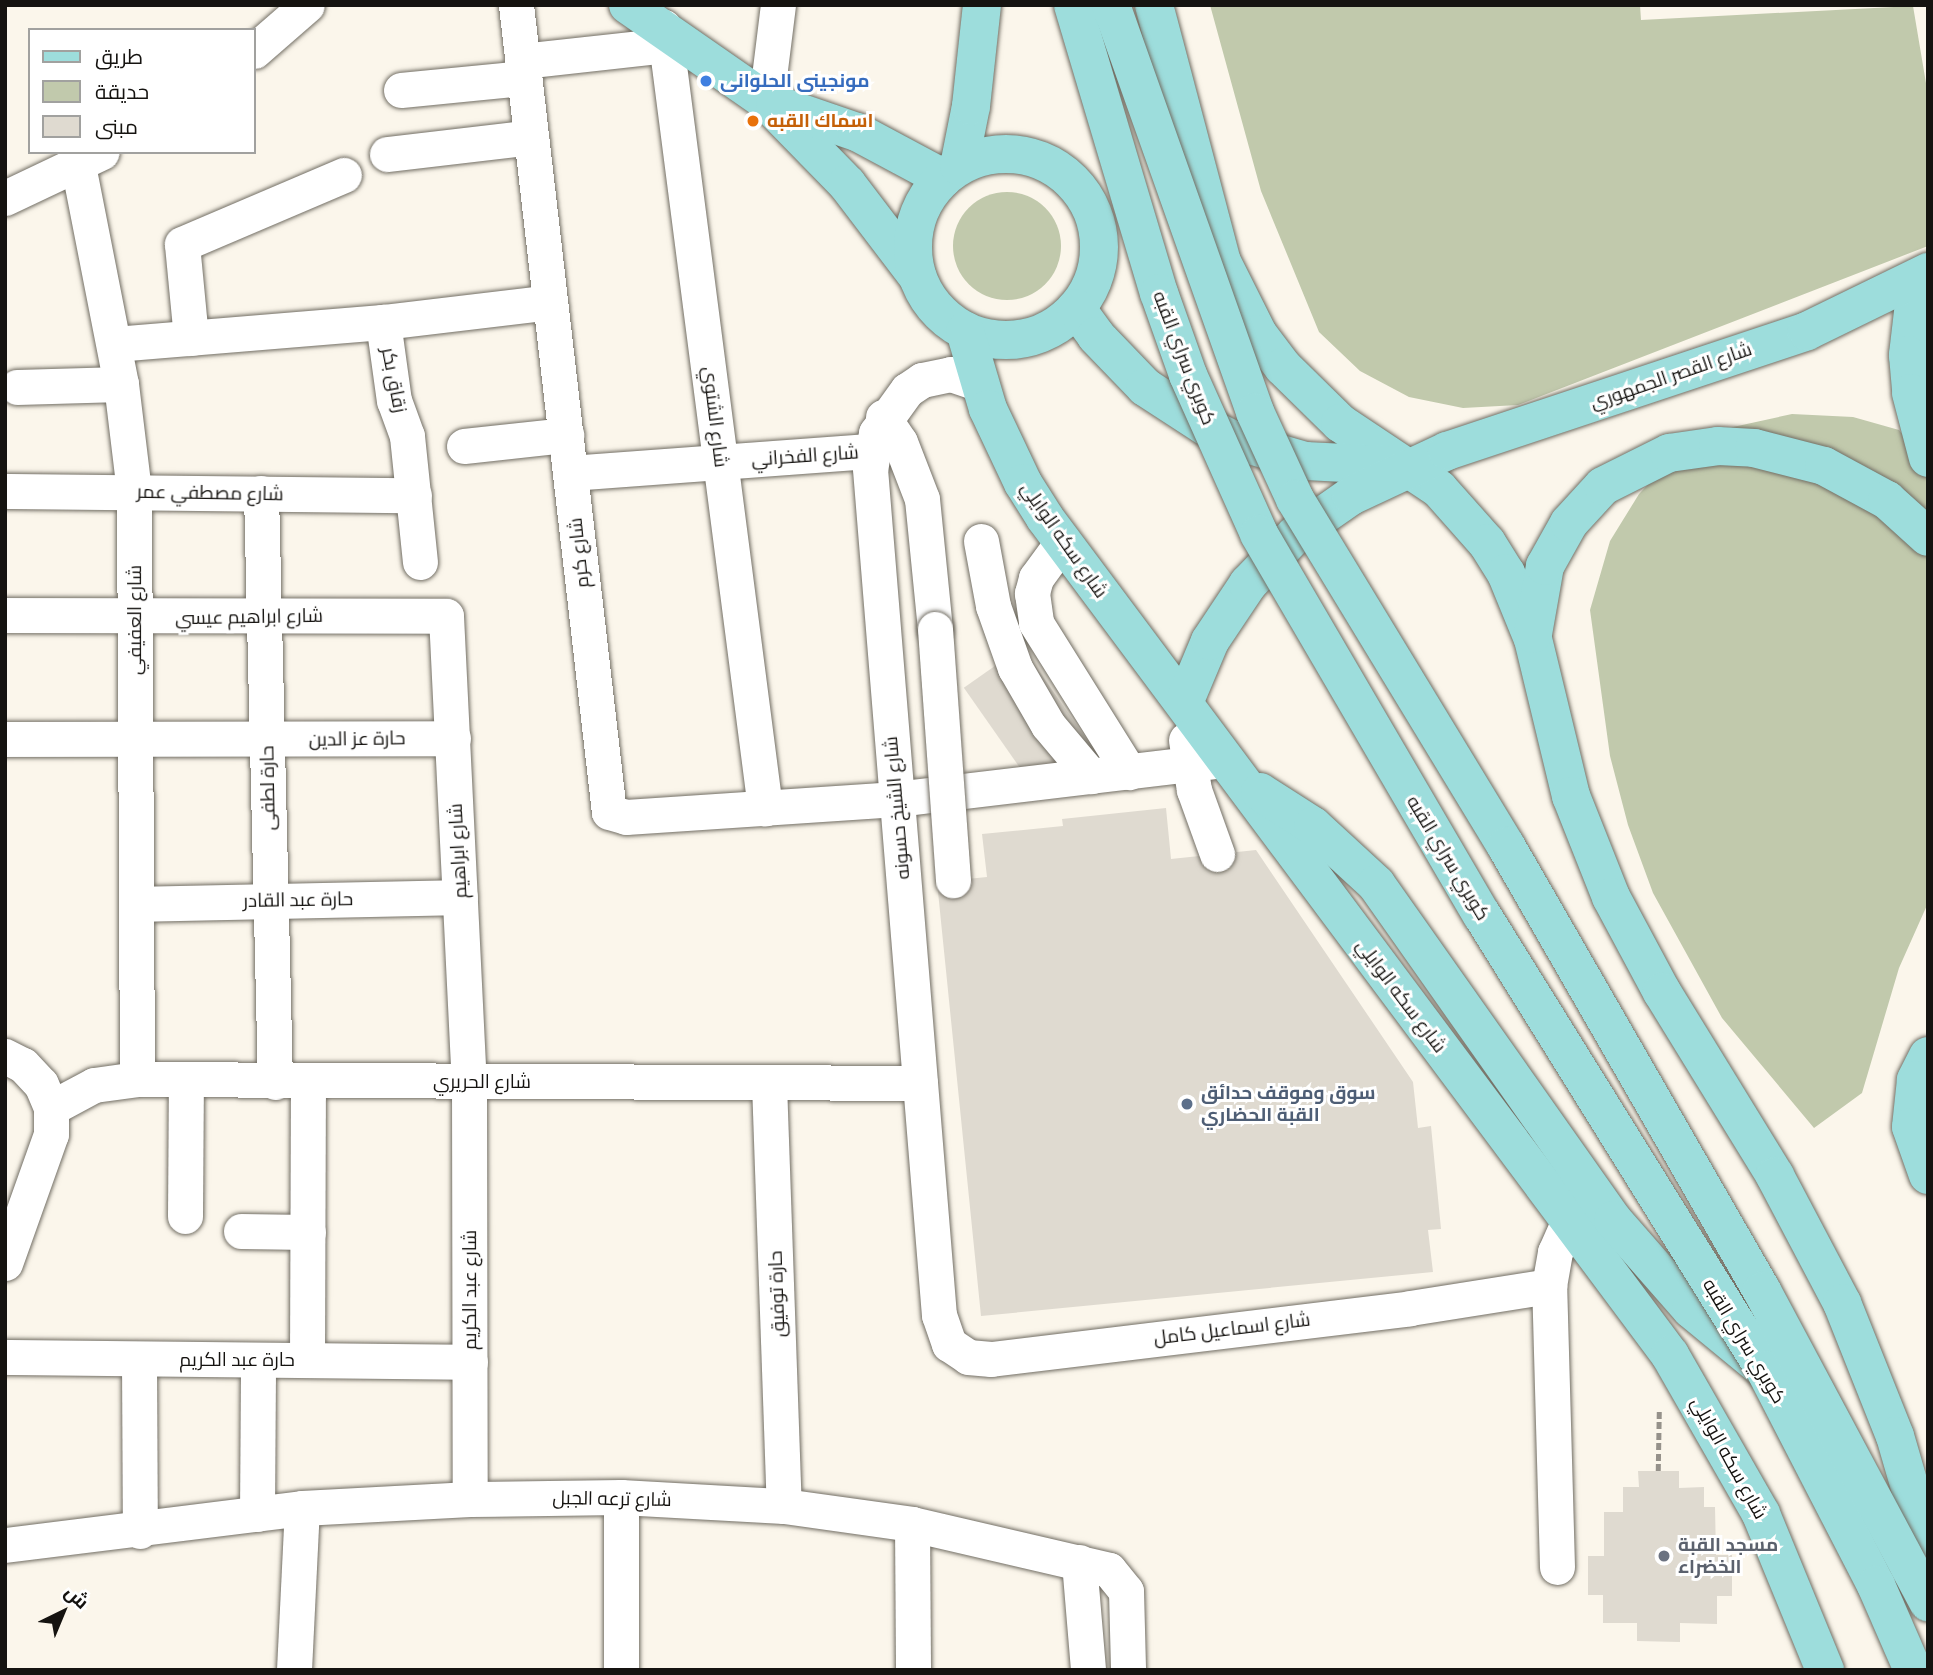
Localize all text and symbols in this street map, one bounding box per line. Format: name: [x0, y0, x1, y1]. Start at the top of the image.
legend: [28, 28, 256, 154]
text: طريق: [95, 44, 143, 68]
place label: مونجينى الحلوانى: [720, 70, 870, 92]
marker: مونجينى الحلوانى: [698, 73, 714, 89]
text: حديقة: [95, 79, 149, 103]
place label: اسماك القبه: [767, 110, 873, 132]
marker: اسماك القبه: [745, 113, 761, 129]
text: مبنى: [95, 114, 138, 138]
street label: كوبري سراي القبه: [1148, 288, 1220, 428]
street label: شارع القصر الجمهوري: [1587, 338, 1755, 414]
street label: زقاق بكر: [376, 345, 412, 415]
street label: شارع الشتوي: [698, 365, 732, 469]
street label: شارع الفخراني: [750, 441, 860, 471]
street label: شارع سكه الوايلي: [1016, 478, 1112, 602]
street label: شارع مصطفي عمر: [136, 480, 284, 506]
street label: شارع كرم: [564, 517, 594, 589]
street label: شارع العفيفي: [124, 565, 146, 675]
street label: شارع ابراهيم عيسي: [175, 604, 323, 630]
street label: حارة عز الدين: [308, 727, 406, 751]
street label: شارع الشيخ حسونه: [879, 735, 915, 881]
street label: حارة لطفى: [256, 745, 280, 831]
street label: كوبري سراي القبه: [1402, 791, 1494, 925]
street label: شارع ابراهيم: [444, 803, 472, 899]
street label: حارة عبد القادر: [243, 888, 353, 912]
street label: شارع سكه الوايلي: [1351, 935, 1451, 1057]
street label: شارع الحريري: [433, 1071, 531, 1093]
place label: سوق وموقف حدائق القبة الحضاري: [1201, 1082, 1376, 1126]
marker: سوق وموقف حدائق القبة الحضاري: [1179, 1096, 1195, 1112]
street label: شارع عبد الكريم: [459, 1230, 481, 1350]
street label: حارة توفيق: [764, 1250, 790, 1338]
street label: كوبري سراي القبه: [1698, 1274, 1790, 1408]
street label: شارع اسماعيل كامل: [1152, 1308, 1312, 1350]
street label: حارة عبد الكريم: [179, 1349, 295, 1371]
street label: شارع سكه الوايلي: [1686, 1393, 1772, 1523]
street label: شارع ترعه الجبل: [552, 1487, 672, 1511]
place label: مسجد القبة الخضراء: [1678, 1534, 1778, 1578]
marker: مسجد القبة الخضراء: [1656, 1548, 1672, 1564]
north arrow: [28, 1577, 98, 1647]
text: ش: [61, 1580, 94, 1613]

